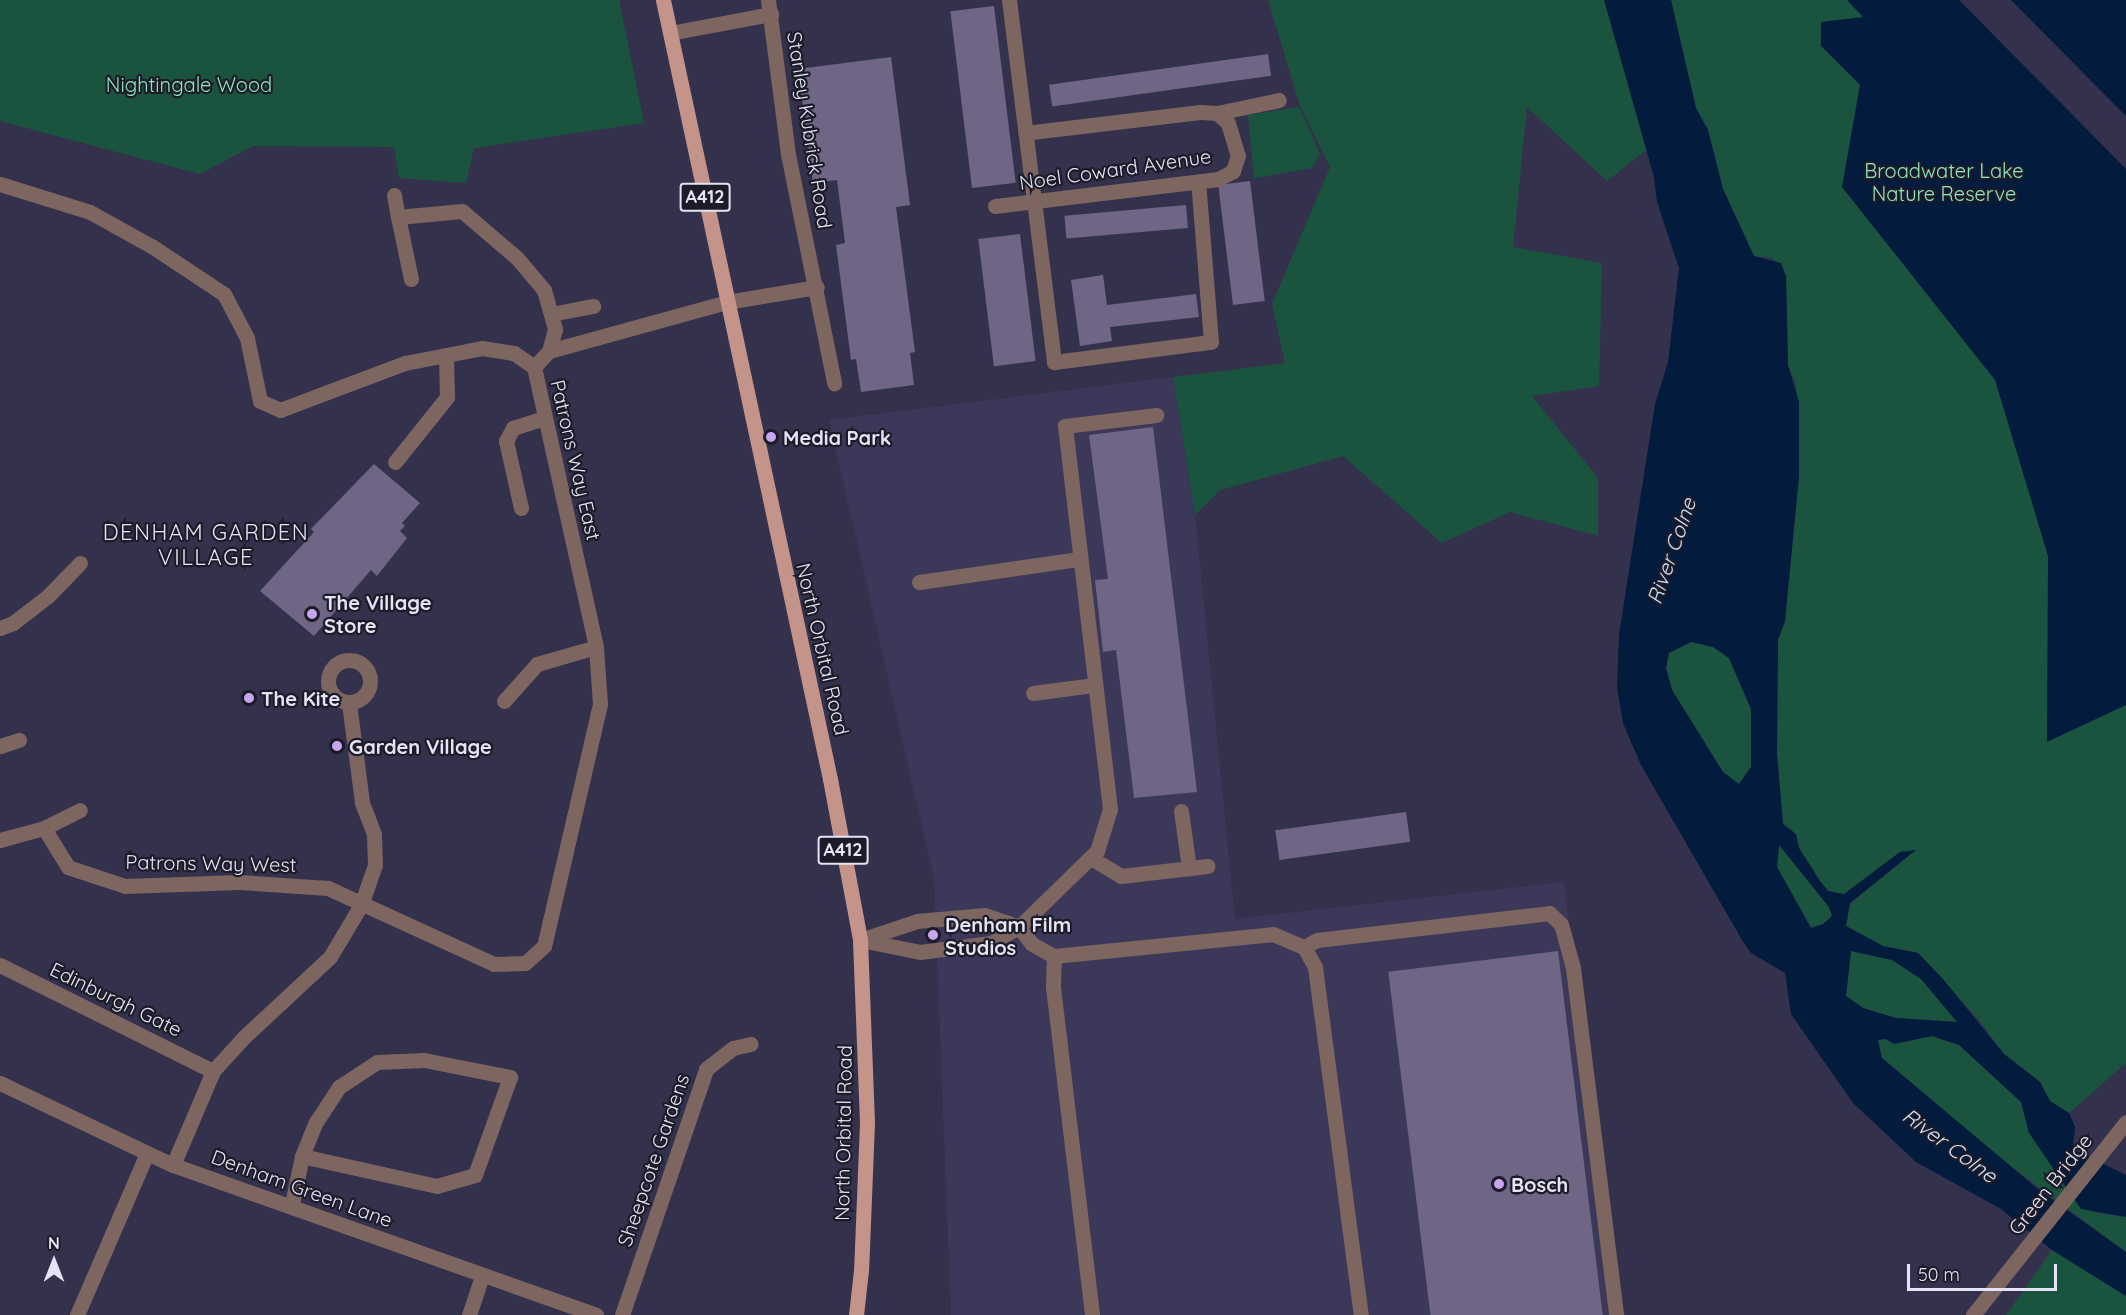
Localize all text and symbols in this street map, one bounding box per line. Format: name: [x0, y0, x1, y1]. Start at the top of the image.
street label: Stanley Kubrick Road: [783, 30, 837, 230]
park label: Nightingale Wood: [106, 72, 272, 96]
street label: Noel Coward Avenue: [1017, 144, 1213, 194]
park label: Broadwater Lake Nature Reserve: [1864, 159, 2024, 206]
road number: A412: [680, 182, 730, 212]
street label: Patrons Way East: [546, 377, 606, 543]
place label: Media Park: [783, 425, 891, 449]
marker: Media Park: [764, 430, 778, 444]
water label: River Colne: [1641, 495, 1701, 607]
district label: DENHAM GARDEN VILLAGE: [103, 519, 309, 570]
street label: North Orbital Road: [792, 561, 854, 737]
place label: The Village Store: [324, 590, 431, 637]
marker: The Village Store: [305, 607, 319, 621]
place label: The Kite: [261, 686, 340, 710]
marker: The Kite: [242, 691, 256, 705]
place label: Garden Village: [349, 734, 492, 758]
marker: Garden Village: [330, 739, 344, 753]
road number: A412: [818, 835, 868, 865]
street label: Patrons Way West: [125, 850, 297, 876]
place label: Denham Film Studios: [945, 912, 1071, 959]
marker: Denham Film Studios: [926, 928, 940, 942]
street label: Edinburgh Gate: [46, 957, 186, 1041]
street label: North Orbital Road: [829, 1045, 857, 1221]
street label: Sheepcote Gardens: [612, 1070, 694, 1250]
water label: River Colne: [1898, 1102, 2002, 1188]
street label: Green Bridge: [2003, 1129, 2097, 1239]
street label: Denham Green Lane: [208, 1144, 396, 1232]
place label: Bosch: [1511, 1172, 1568, 1196]
marker: Bosch: [1492, 1177, 1506, 1191]
north arrow: [24, 1231, 84, 1291]
text: N: [48, 1233, 60, 1253]
scale bar: [1910, 1252, 2060, 1290]
text: 50 m: [1918, 1263, 1960, 1286]

